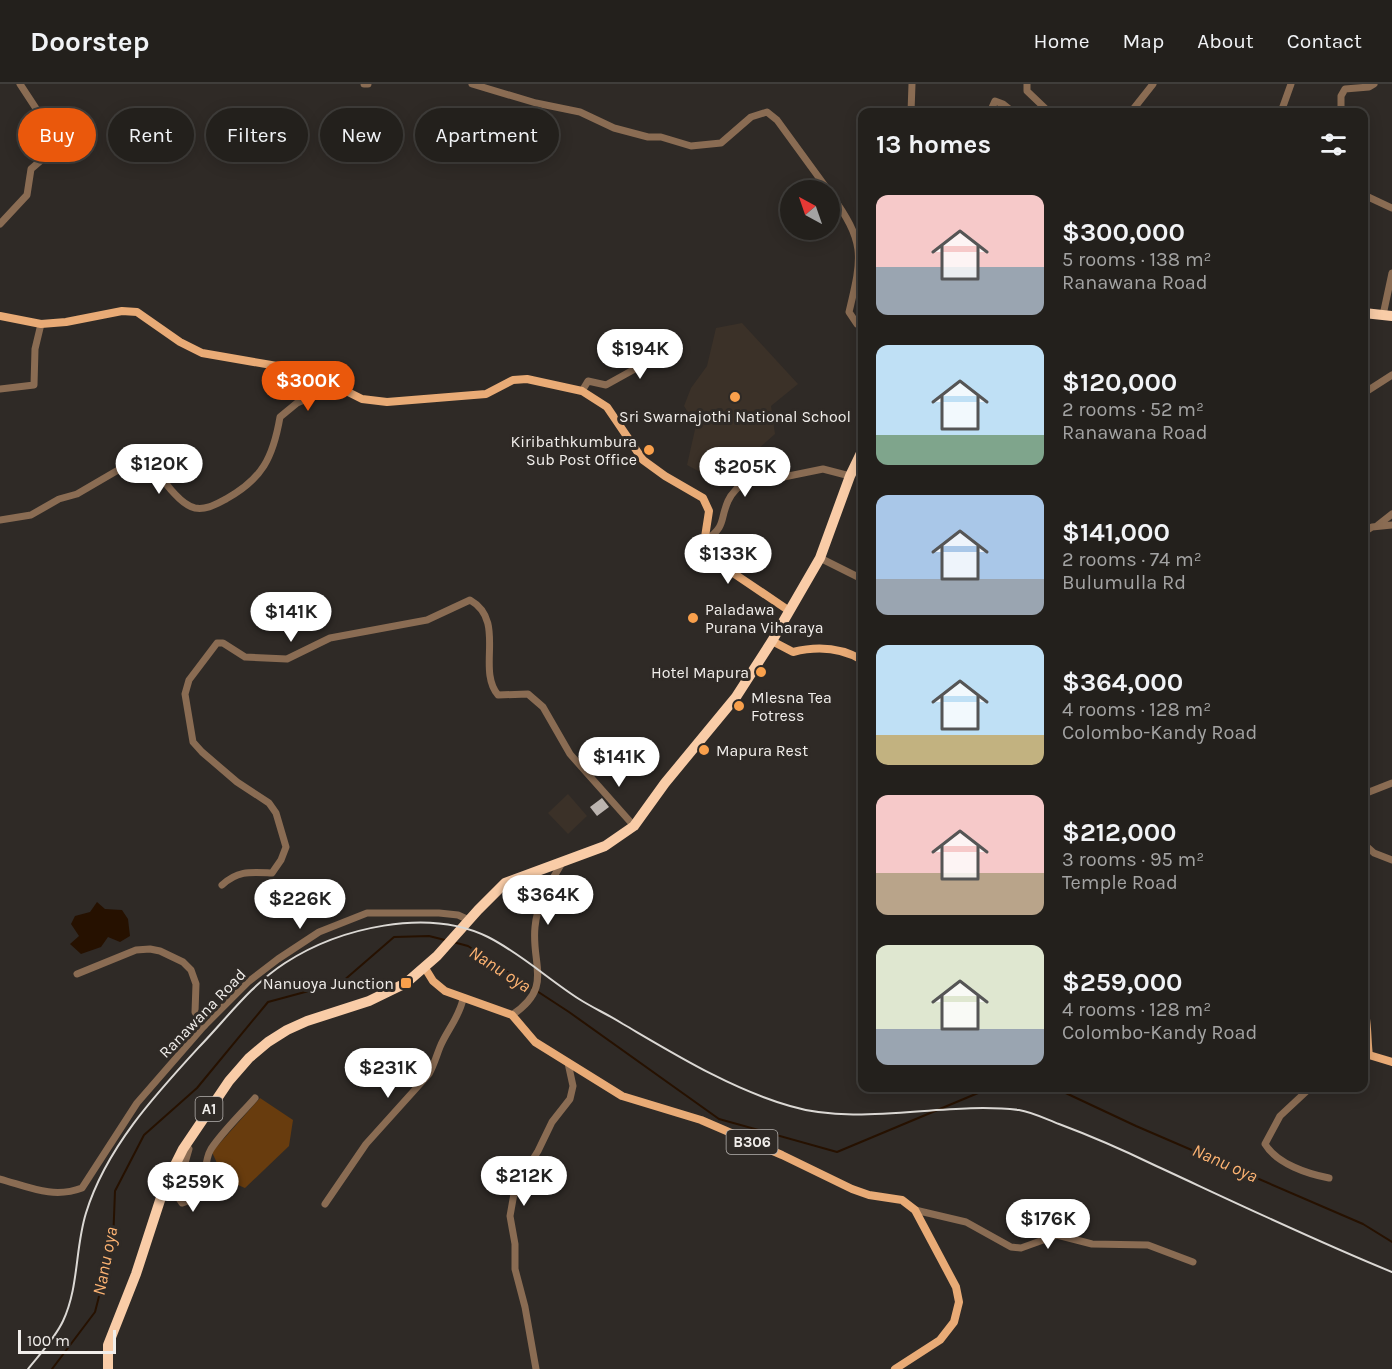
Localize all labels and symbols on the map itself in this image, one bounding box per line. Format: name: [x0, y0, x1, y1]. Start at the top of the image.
north arrow: [780, 180, 840, 240]
pin: $194K: [598, 329, 682, 380]
pin: $300K: [266, 361, 350, 412]
marker: Sri Swarnajothi National School: [728, 390, 742, 404]
place label: Sri Swarnajothi National School: [619, 407, 851, 426]
place label: Kiribathkumbura Sub Post Office: [511, 432, 637, 469]
marker: Kiribathkumbura Sub Post Office: [642, 443, 656, 457]
pin: $120K: [117, 444, 201, 495]
pin: $205K: [703, 447, 787, 498]
pin: $133K: [686, 534, 770, 585]
pin: $141K: [249, 592, 333, 643]
place label: Paladawa Purana Viharaya: [705, 600, 823, 637]
marker: Paladawa Purana Viharaya: [686, 611, 700, 625]
place label: Hotel Mapura: [651, 663, 749, 682]
marker: Hotel Mapura: [754, 665, 768, 679]
place label: Mlesna Tea Fotress: [751, 688, 832, 725]
marker: Mlesna Tea Fotress: [732, 699, 746, 713]
pin: $141K: [577, 737, 661, 788]
place label: Mapura Rest: [716, 741, 808, 760]
marker: Mapura Rest: [697, 743, 711, 757]
pin: $364K: [506, 875, 590, 926]
pin: $226K: [258, 879, 342, 930]
water label: Nanu oya: [465, 941, 535, 997]
street label: Ranawana Road: [155, 965, 250, 1062]
place label: Nanuoya Junction: [263, 974, 394, 993]
marker: Nanuoya Junction: [399, 976, 413, 990]
pin: $231K: [346, 1048, 430, 1099]
road number: A1: [196, 1097, 222, 1121]
road number: B306: [726, 1130, 777, 1154]
water label: Nanu oya: [1189, 1139, 1261, 1187]
pin: $212K: [482, 1156, 566, 1207]
pin: $259K: [151, 1162, 235, 1213]
pin: $176K: [1006, 1199, 1090, 1250]
water label: Nanu oya: [88, 1225, 122, 1297]
scale bar: [18, 1327, 116, 1354]

